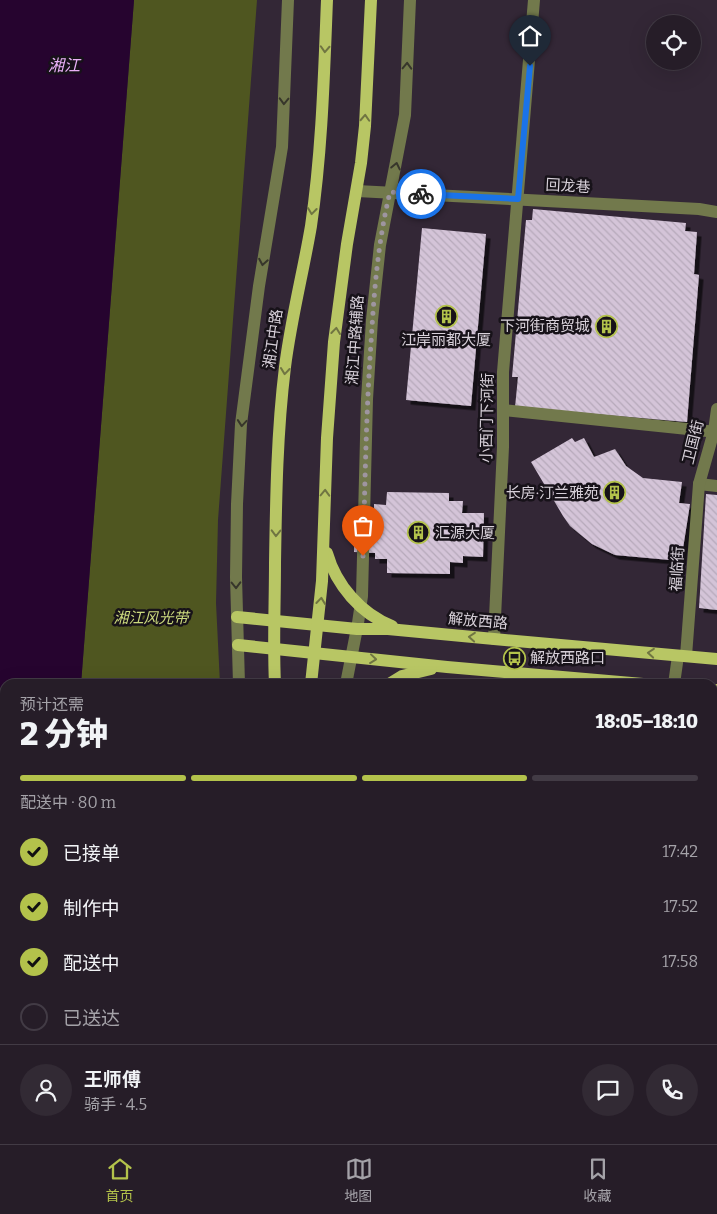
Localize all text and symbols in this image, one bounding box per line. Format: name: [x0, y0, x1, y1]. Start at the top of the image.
pin: [509, 15, 551, 66]
map controls: [646, 15, 701, 70]
button: locate: [646, 15, 701, 70]
icon: home: [516, 22, 544, 50]
one-way arrow: [319, 45, 330, 53]
water label: 湘江: [48, 56, 82, 75]
one-way arrow: [402, 62, 413, 70]
one-way arrow: [278, 97, 289, 105]
one-way arrow: [359, 114, 370, 122]
one-way arrow: [390, 162, 400, 171]
courier: [396, 169, 446, 219]
street label: 回龙巷: [545, 176, 591, 196]
icon: bike: [407, 180, 435, 208]
one-way arrow: [307, 207, 318, 215]
one-way arrow: [259, 258, 269, 266]
street label: 湘江中路辅路: [343, 294, 367, 386]
building icon: 江岸丽都大厦: [434, 305, 458, 329]
street label: 湘江中路: [260, 308, 286, 370]
building icon: 下河街商贸城: [594, 314, 618, 338]
place label: 下河街商贸城: [500, 317, 590, 335]
one-way arrow: [330, 327, 341, 335]
place label: 江岸丽都大厦: [401, 331, 491, 349]
one-way arrow: [280, 367, 291, 375]
street label: 小西门下河街: [477, 373, 497, 463]
street label: 卫国街: [679, 418, 707, 466]
one-way arrow: [236, 419, 247, 427]
building icon: 长房·汀兰雅苑: [603, 481, 627, 505]
place label: 长房·汀兰雅苑: [506, 484, 599, 502]
one-way arrow: [320, 489, 331, 497]
pin: [342, 505, 384, 556]
icon: bag: [349, 512, 377, 540]
building icon: 汇源大厦: [407, 521, 431, 545]
place label: 汇源大厦: [435, 524, 495, 542]
one-way arrow: [271, 530, 281, 537]
street label: 福临街: [666, 546, 688, 592]
one-way arrow: [231, 582, 241, 590]
one-way arrow: [315, 596, 326, 604]
park label: 湘江风光带: [113, 609, 190, 627]
street label: 解放西路: [447, 609, 509, 633]
one-way arrow: [468, 631, 476, 642]
bus stop icon: 解放西路口: [502, 646, 526, 670]
one-way arrow: [647, 648, 655, 659]
place label: 解放西路口: [530, 649, 605, 667]
one-way arrow: [369, 653, 377, 664]
text: 预计还需: [20, 695, 84, 714]
text: 18:05–18:10: [596, 710, 698, 733]
text: 2 分钟: [20, 715, 108, 753]
text: 配送中 · 80 m: [20, 793, 116, 812]
icon: check: [20, 838, 48, 866]
text: 已接单: [63, 842, 120, 865]
text: 17:42: [662, 842, 698, 861]
icon: check: [20, 893, 48, 921]
text: 制作中: [63, 897, 120, 920]
text: 17:52: [663, 897, 698, 916]
icon: check: [20, 948, 48, 976]
text: 配送中: [63, 952, 120, 975]
text: 17:58: [662, 952, 698, 971]
text: 已送达: [63, 1007, 120, 1030]
button: person: [20, 1064, 72, 1116]
button: chat: [582, 1064, 634, 1116]
button: phone: [646, 1064, 698, 1116]
text: 王师傅: [84, 1068, 141, 1091]
text: 骑手 · 4.5: [84, 1095, 147, 1114]
tab: 首页: [106, 1155, 134, 1205]
tab: 地图: [345, 1155, 373, 1205]
tab: 收藏: [584, 1155, 612, 1205]

